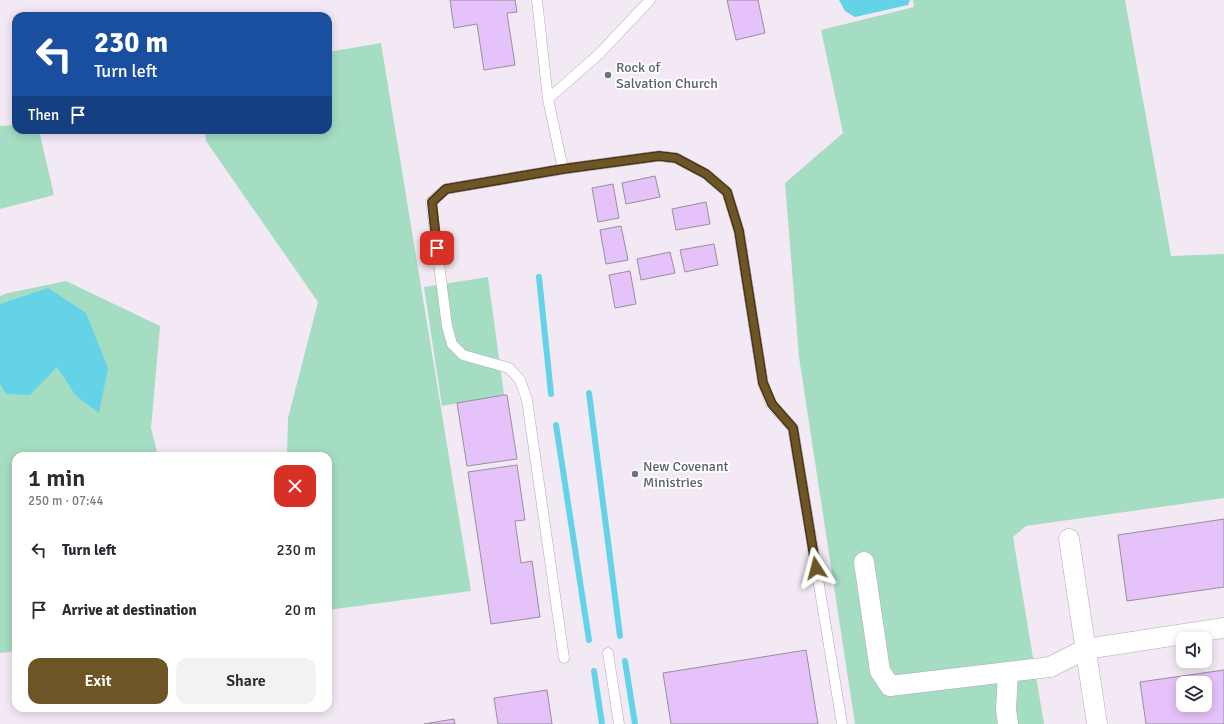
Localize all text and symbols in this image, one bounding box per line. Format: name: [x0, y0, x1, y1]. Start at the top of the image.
text: 230 m: [94, 26, 168, 60]
icon: left: [28, 28, 80, 80]
place label: Rock of Salvation Church: [616, 59, 718, 92]
text: Turn left: [94, 60, 157, 82]
marker: Rock of Salvation Church: [603, 70, 613, 80]
icon: arrive: [67, 104, 89, 126]
text: Then: [28, 106, 59, 124]
pin: [420, 231, 454, 265]
icon: arrive: [426, 237, 448, 259]
place label: New Covenant Ministries: [643, 458, 729, 491]
text: 1 min: [28, 463, 85, 493]
button: close: [274, 465, 316, 507]
marker: New Covenant Ministries: [630, 469, 640, 479]
text: 250 m · 07:44: [28, 493, 104, 509]
icon: left: [28, 539, 50, 561]
text: Turn left: [62, 541, 116, 559]
text: 230 m: [276, 541, 316, 559]
position arrow: [795, 547, 837, 589]
icon: arrive: [28, 599, 50, 621]
text: Arrive at destination: [62, 601, 197, 619]
text: 20 m: [285, 601, 316, 619]
map controls: [1176, 632, 1212, 712]
button: sound: [1176, 632, 1212, 668]
button: Exit: [28, 658, 168, 704]
button: Share: [176, 658, 316, 704]
button: layers: [1176, 676, 1212, 712]

